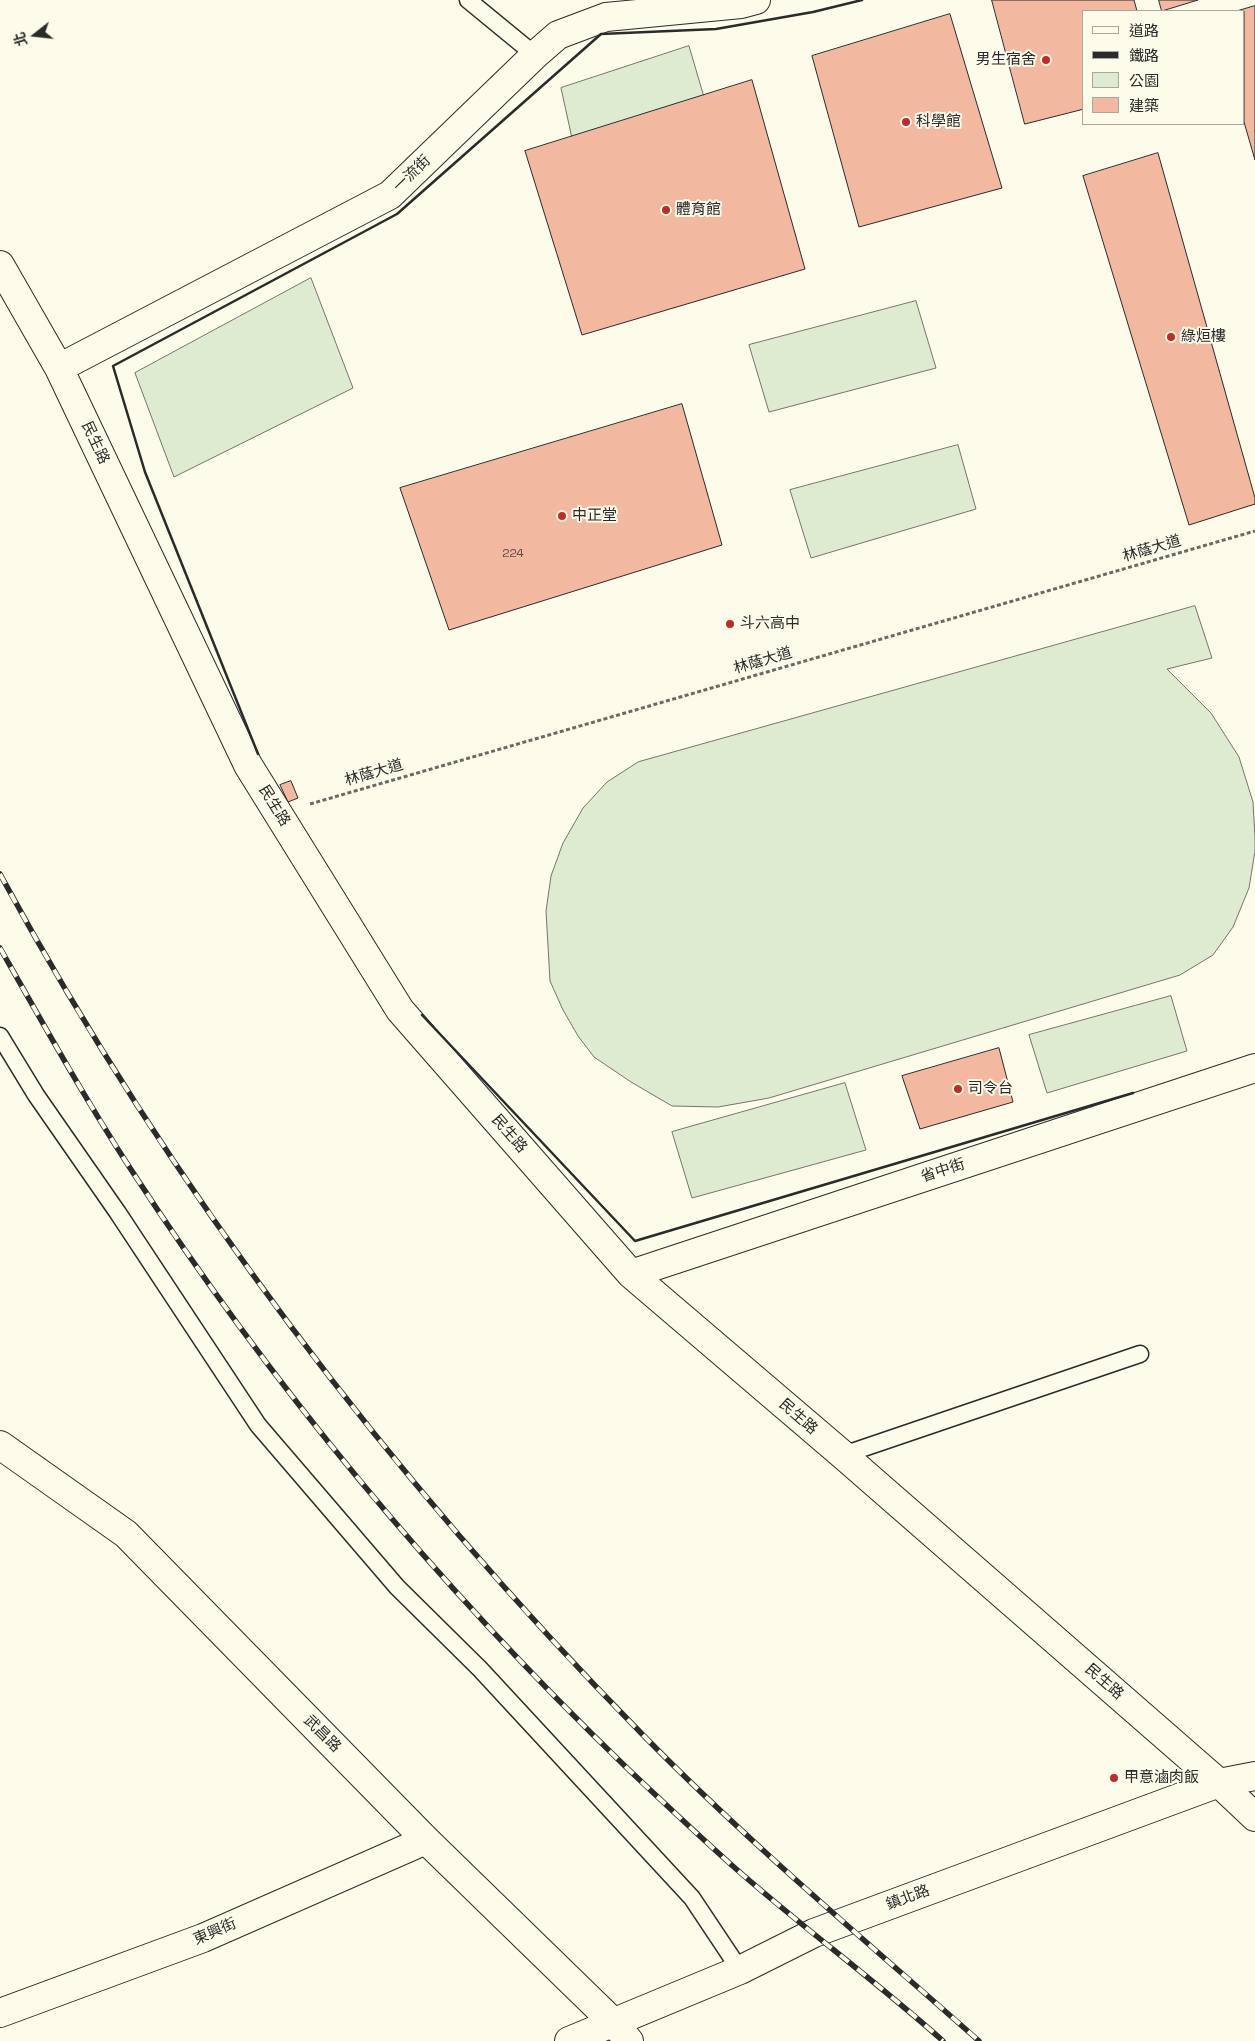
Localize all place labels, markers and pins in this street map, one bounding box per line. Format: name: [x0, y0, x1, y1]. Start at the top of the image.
place label: 男生宿舍: [976, 51, 1036, 69]
marker: 男生宿舍: [1040, 54, 1052, 66]
place label: 科學館: [916, 113, 961, 131]
marker: 科學館: [900, 116, 912, 128]
place label: 體育館: [676, 201, 721, 219]
marker: 體育館: [660, 204, 672, 216]
place label: 綠烜樓: [1181, 328, 1226, 346]
marker: 綠烜樓: [1165, 331, 1177, 343]
place label: 中正堂: [572, 507, 617, 525]
marker: 中正堂: [556, 510, 568, 522]
place label: 斗六高中: [740, 615, 800, 633]
marker: 斗六高中: [724, 618, 736, 630]
place label: 司令台: [968, 1080, 1013, 1098]
marker: 司令台: [952, 1083, 964, 1095]
place label: 甲意滷肉飯: [1124, 1769, 1199, 1787]
marker: 甲意滷肉飯: [1108, 1772, 1120, 1784]

